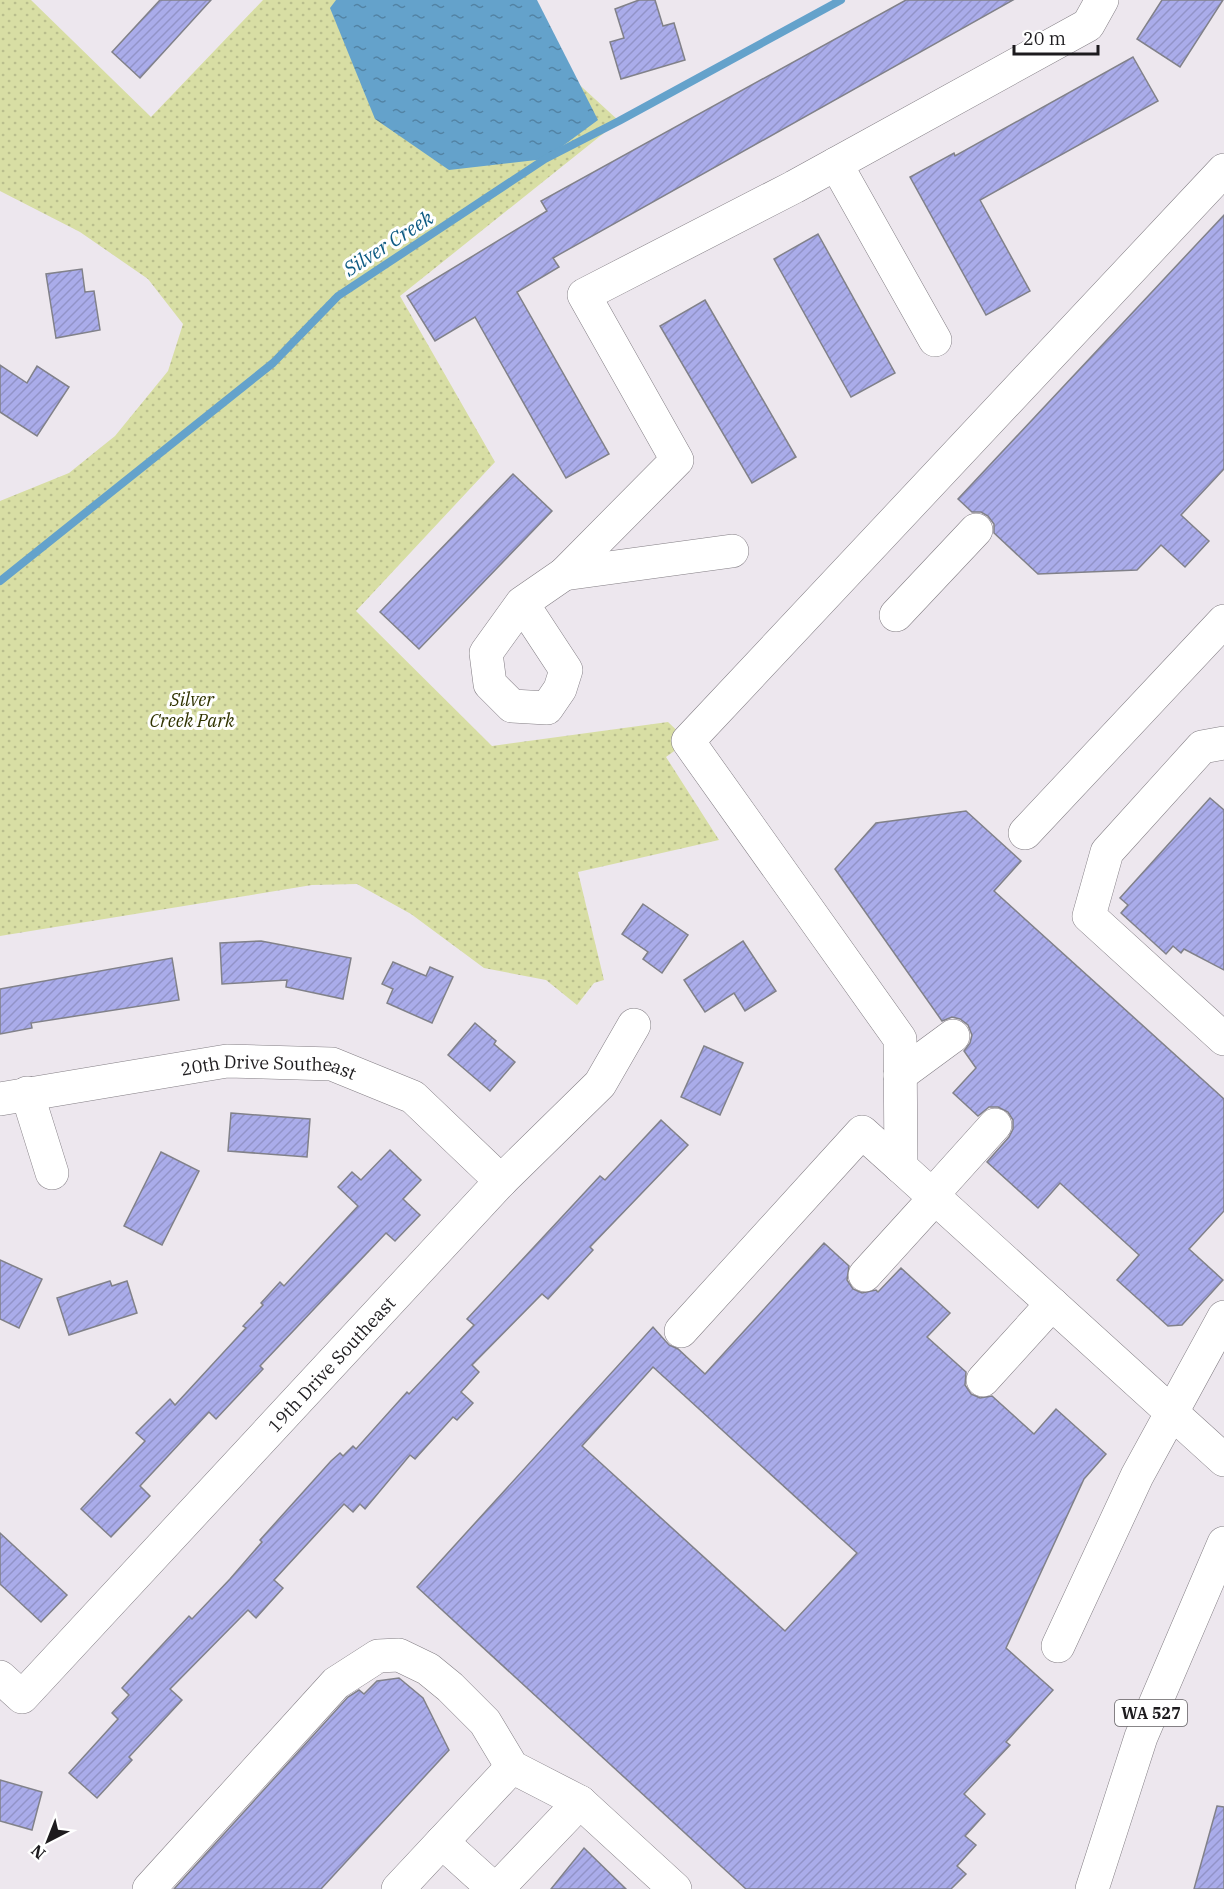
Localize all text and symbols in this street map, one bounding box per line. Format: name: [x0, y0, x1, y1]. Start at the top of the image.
scale bar: [1014, 18, 1098, 56]
text: 20 m: [1023, 27, 1066, 50]
water label: Silver Creek: [337, 204, 439, 283]
park label: Silver Creek Park: [149, 688, 235, 732]
street label: 20th Drive Southeast: [179, 1049, 360, 1084]
street label: 19th Drive Southeast: [262, 1291, 400, 1437]
road number: WA 527: [1115, 1700, 1187, 1726]
north arrow: [18, 1811, 78, 1871]
text: N: [27, 1840, 49, 1864]

